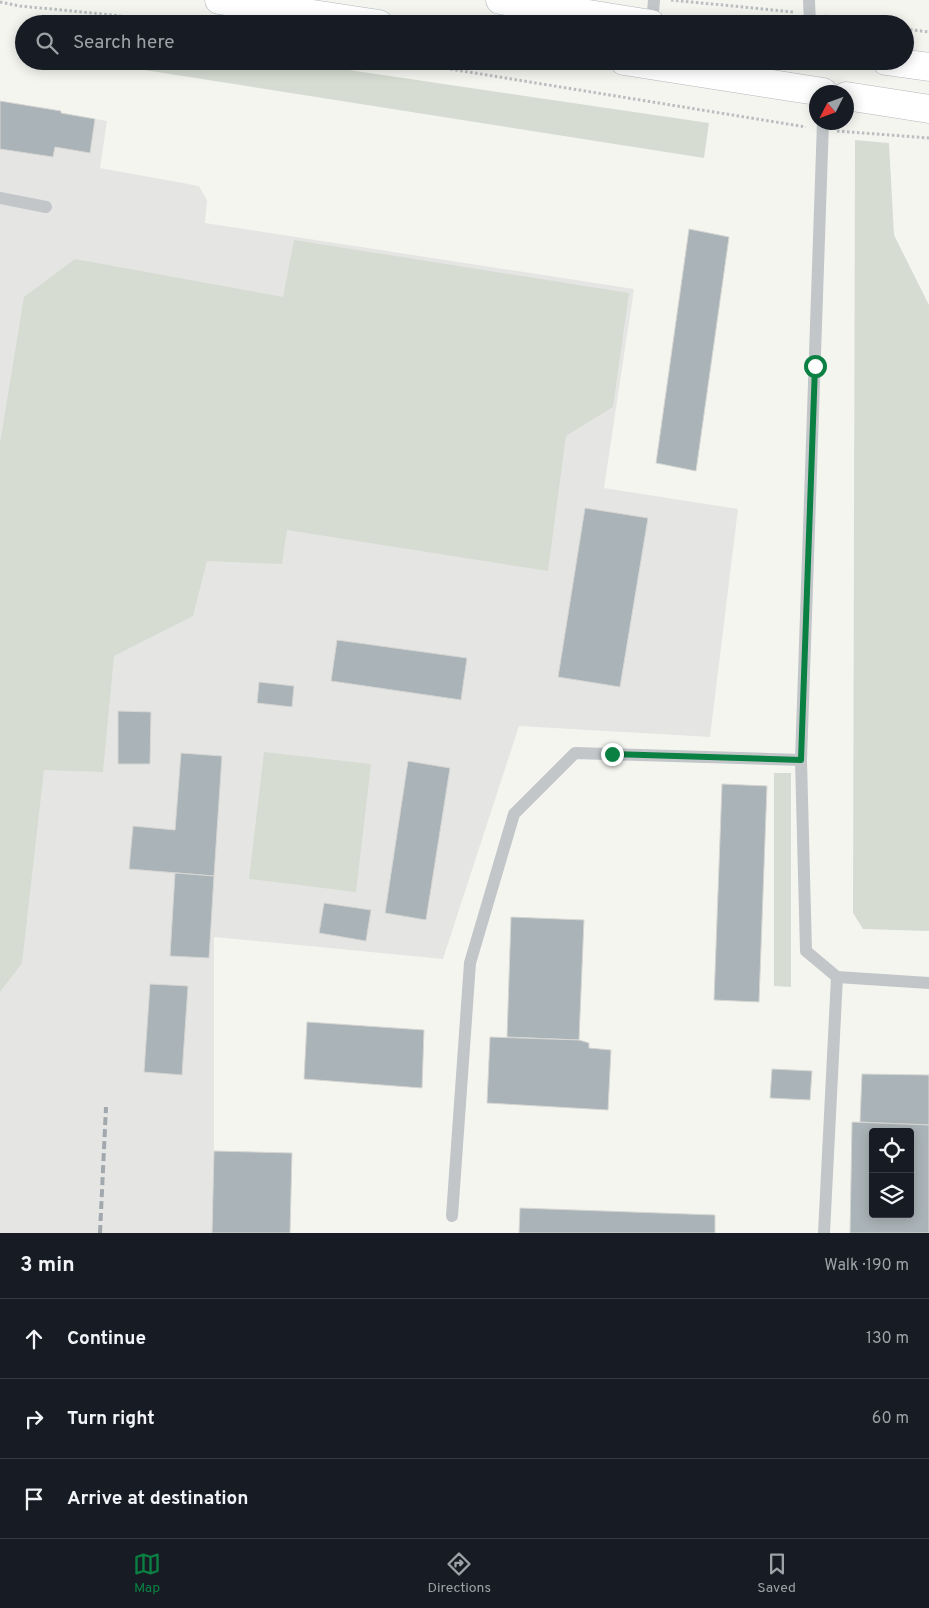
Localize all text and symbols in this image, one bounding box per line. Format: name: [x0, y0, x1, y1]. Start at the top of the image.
search box: [15, 15, 914, 70]
icon: search: [33, 29, 61, 57]
text: Search here: [73, 31, 175, 55]
north arrow: [809, 85, 854, 130]
route start: [804, 355, 827, 378]
route end: [601, 743, 624, 766]
map controls: [869, 1128, 914, 1218]
button: locate: [869, 1128, 914, 1173]
button: layers: [869, 1173, 914, 1218]
text: 3 min: [20, 1252, 75, 1279]
text: Walk · 190 m: [824, 1256, 909, 1276]
icon: ahead: [20, 1325, 48, 1353]
text: Continue: [67, 1327, 146, 1351]
text: 130 m: [866, 1329, 909, 1349]
icon: right: [20, 1405, 48, 1433]
text: Turn right: [67, 1407, 155, 1431]
text: 60 m: [872, 1409, 909, 1429]
icon: arrive: [20, 1485, 48, 1513]
text: Arrive at destination: [67, 1487, 248, 1511]
tab: Map: [133, 1550, 161, 1597]
tab: Directions: [427, 1550, 491, 1597]
tab: Saved: [757, 1550, 796, 1597]

